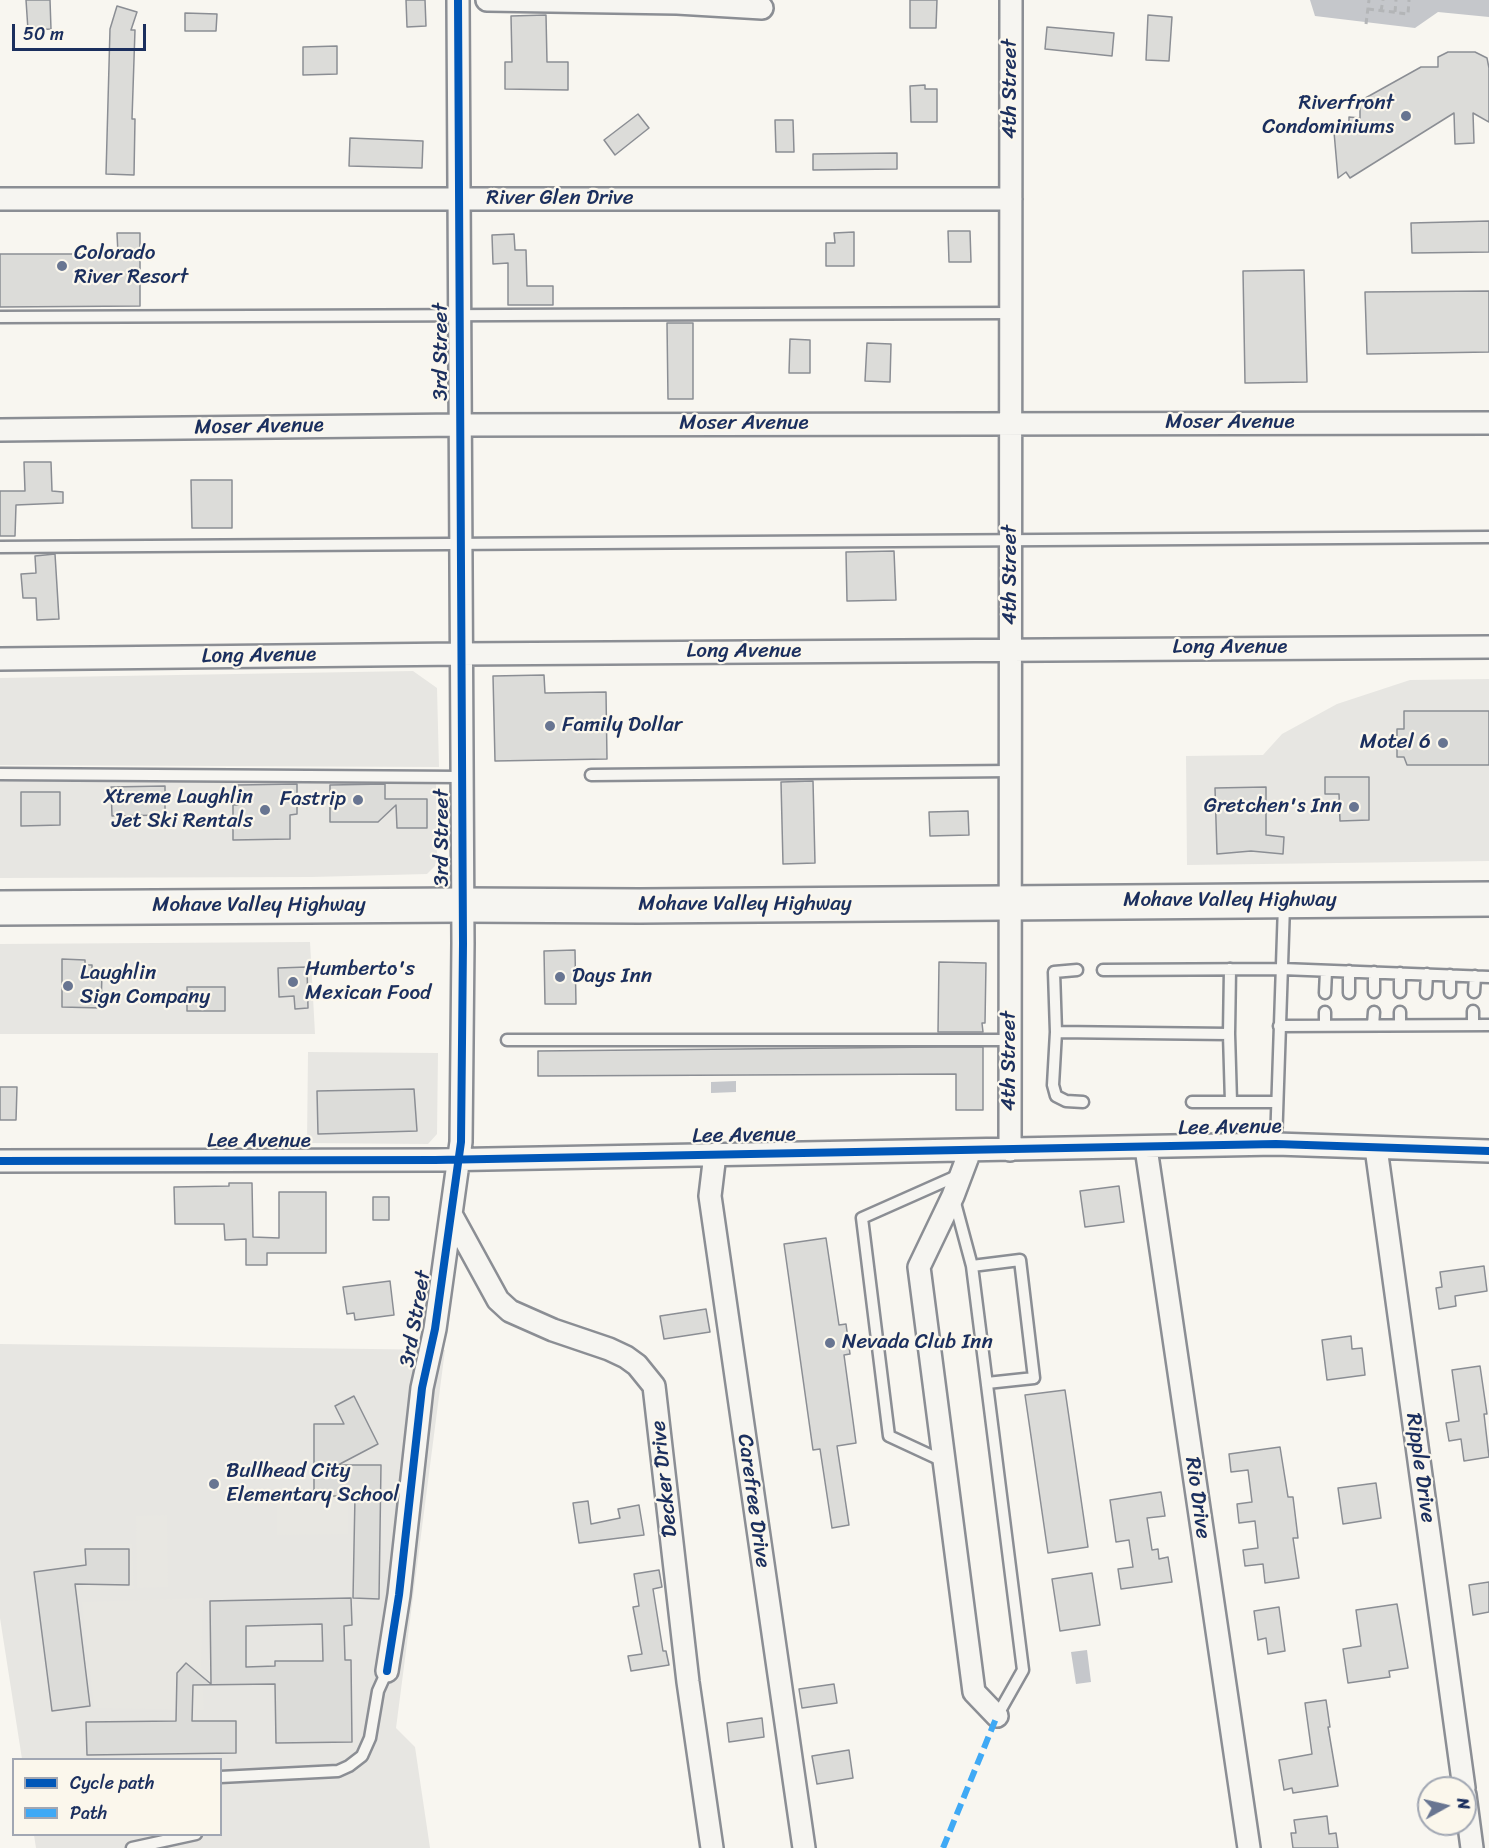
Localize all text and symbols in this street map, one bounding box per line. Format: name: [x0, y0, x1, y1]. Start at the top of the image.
scale bar: [15, 12, 148, 50]
text: 50 m: [23, 18, 64, 50]
street label: 4th Street: [998, 39, 1024, 139]
place label: Riverfront Condominiums: [1262, 91, 1394, 141]
marker: Riverfront Condominiums: [1399, 109, 1413, 123]
street label: River Glen Drive: [486, 186, 634, 212]
place label: Colorado River Resort: [74, 241, 188, 291]
marker: Colorado River Resort: [55, 259, 69, 273]
street label: 3rd Street: [429, 303, 455, 401]
street label: Moser Avenue: [1165, 410, 1295, 436]
street label: Moser Avenue: [679, 411, 809, 437]
street label: Moser Avenue: [194, 413, 324, 441]
street label: 4th Street: [998, 525, 1024, 625]
street label: Long Avenue: [1173, 635, 1287, 661]
street label: Long Avenue: [687, 639, 801, 665]
street label: Long Avenue: [201, 642, 317, 670]
place label: Family Dollar: [562, 713, 682, 739]
marker: Family Dollar: [543, 719, 557, 733]
place label: Motel 6: [1360, 730, 1431, 756]
marker: Motel 6: [1436, 736, 1450, 750]
place label: Xtreme Laughlin Jet Ski Rentals: [104, 785, 253, 835]
place label: Fastrip: [280, 787, 346, 813]
street label: 3rd Street: [430, 789, 456, 887]
marker: Fastrip: [351, 793, 365, 807]
place label: Gretchen's Inn: [1204, 794, 1342, 820]
marker: Gretchen's Inn: [1347, 800, 1361, 814]
marker: Xtreme Laughlin Jet Ski Rentals: [258, 803, 272, 817]
street label: Mohave Valley Highway: [1123, 888, 1337, 914]
street label: Mohave Valley Highway: [638, 892, 852, 918]
street label: Mohave Valley Highway: [152, 893, 366, 919]
place label: Humberto's Mexican Food: [305, 957, 431, 1007]
place label: Laughlin Sign Company: [80, 961, 210, 1011]
place label: Days Inn: [572, 964, 652, 990]
marker: Days Inn: [553, 970, 567, 984]
marker: Humberto's Mexican Food: [286, 975, 300, 989]
marker: Laughlin Sign Company: [61, 979, 75, 993]
street label: 4th Street: [997, 1011, 1023, 1111]
street label: Lee Avenue: [1178, 1114, 1282, 1142]
street label: Lee Avenue: [692, 1122, 796, 1150]
street label: Lee Avenue: [207, 1129, 311, 1155]
street label: 3rd Street: [395, 1269, 437, 1369]
place label: Nevada Club Inn: [842, 1330, 993, 1356]
marker: Nevada Club Inn: [823, 1336, 837, 1350]
street label: Ripple Drive: [1400, 1412, 1440, 1524]
street label: Decker Drive: [646, 1419, 684, 1539]
street label: Carefree Drive: [731, 1433, 775, 1569]
street label: Rio Drive: [1179, 1456, 1215, 1540]
place label: Bullhead City Elementary School: [226, 1459, 399, 1509]
marker: Bullhead City Elementary School: [207, 1477, 221, 1491]
legend: [12, 1758, 222, 1836]
text: Cycle path: [70, 1767, 154, 1799]
north arrow: [1417, 1776, 1477, 1836]
text: N: [1448, 1796, 1478, 1811]
text: Path: [70, 1797, 107, 1829]

